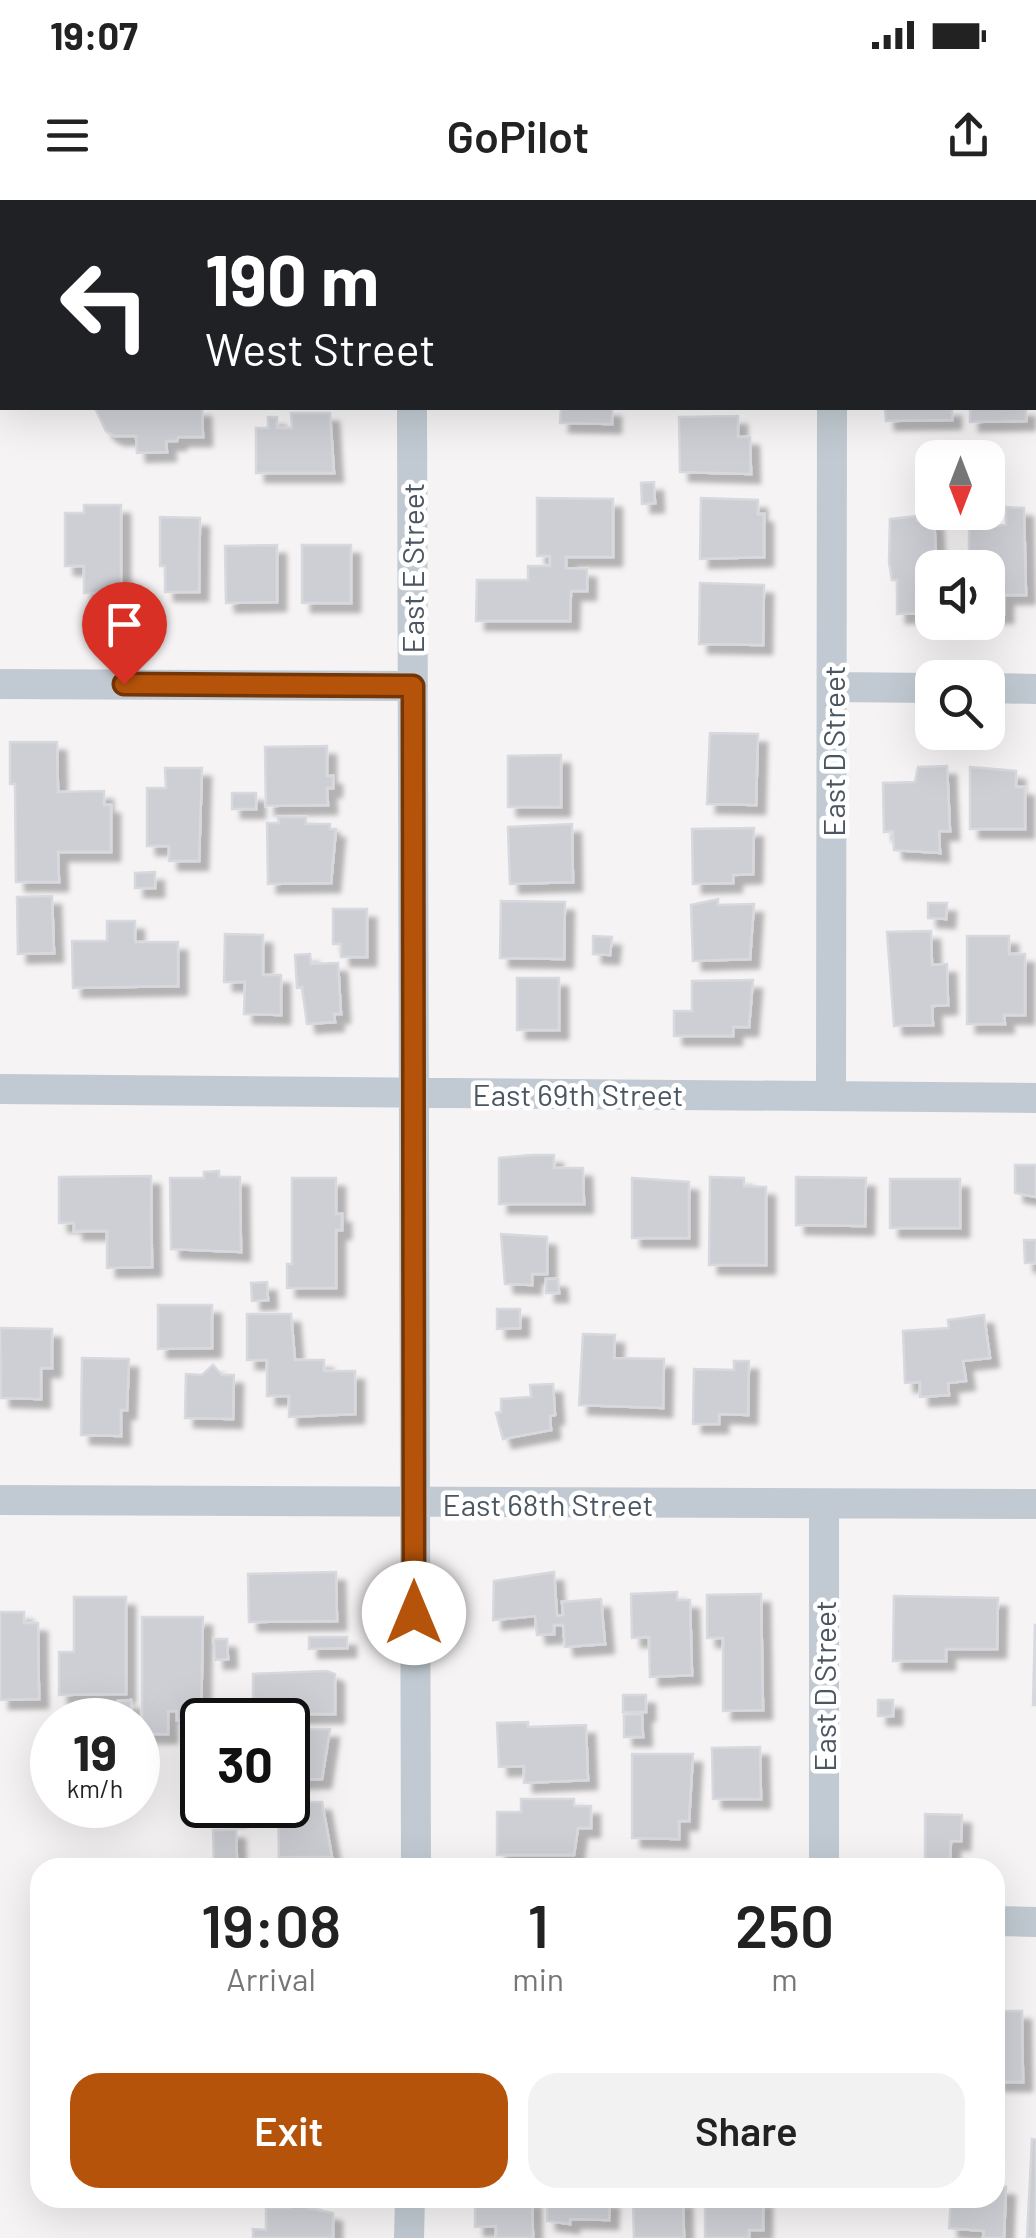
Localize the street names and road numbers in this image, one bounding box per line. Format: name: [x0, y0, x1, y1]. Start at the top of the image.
street label: East E Street: [394, 483, 430, 653]
street label: East D Street: [815, 665, 851, 837]
street label: East 69th Street: [473, 1076, 683, 1112]
street label: East 68th Street: [443, 1486, 653, 1522]
street label: East D Street: [806, 1600, 842, 1772]

